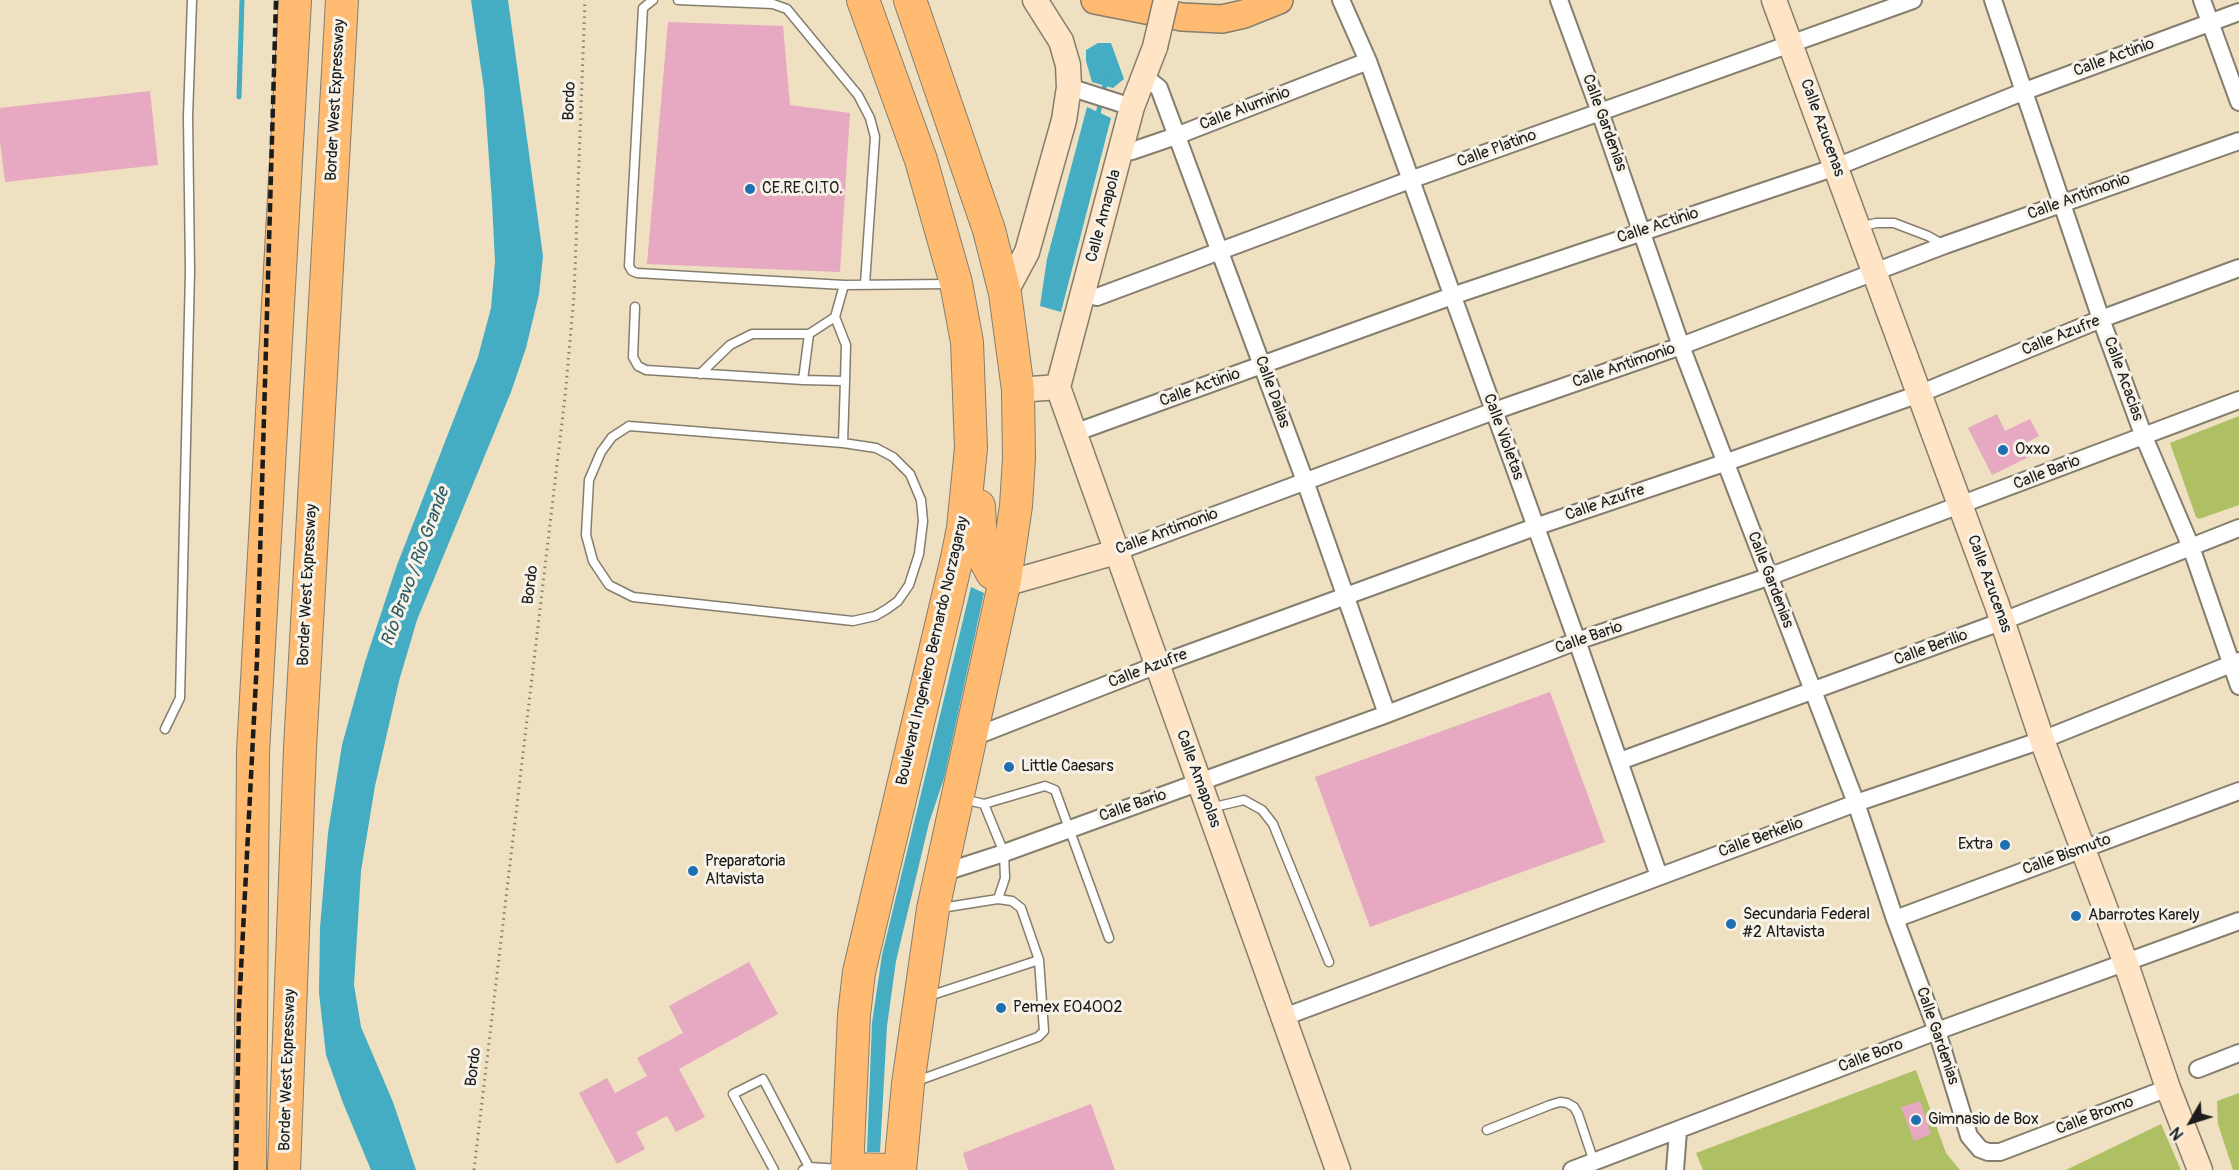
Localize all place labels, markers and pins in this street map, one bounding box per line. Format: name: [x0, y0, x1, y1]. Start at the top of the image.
place label: CE.RE.CI.TO.: [762, 179, 843, 199]
marker: CE.RE.CI.TO.: [743, 182, 757, 196]
place label: Oxxo: [2015, 440, 2050, 460]
marker: Oxxo: [1996, 443, 2010, 457]
place label: Little Caesars: [1021, 757, 1114, 777]
marker: Little Caesars: [1002, 760, 1016, 774]
place label: Extra: [1958, 835, 1993, 855]
marker: Extra: [1998, 838, 2012, 852]
place label: Preparatoria Altavista: [705, 852, 785, 890]
marker: Preparatoria Altavista: [686, 864, 700, 878]
place label: Secundaria Federal #2 Altavista: [1743, 905, 1870, 943]
place label: Abarrotes Karely: [2088, 906, 2199, 926]
marker: Abarrotes Karely: [2069, 909, 2083, 923]
marker: Secundaria Federal #2 Altavista: [1724, 917, 1738, 931]
place label: Pemex E04002: [1013, 998, 1122, 1018]
marker: Pemex E04002: [994, 1001, 1008, 1015]
place label: Gimnasio de Box: [1928, 1110, 2039, 1130]
marker: Gimnasio de Box: [1909, 1113, 1923, 1127]

